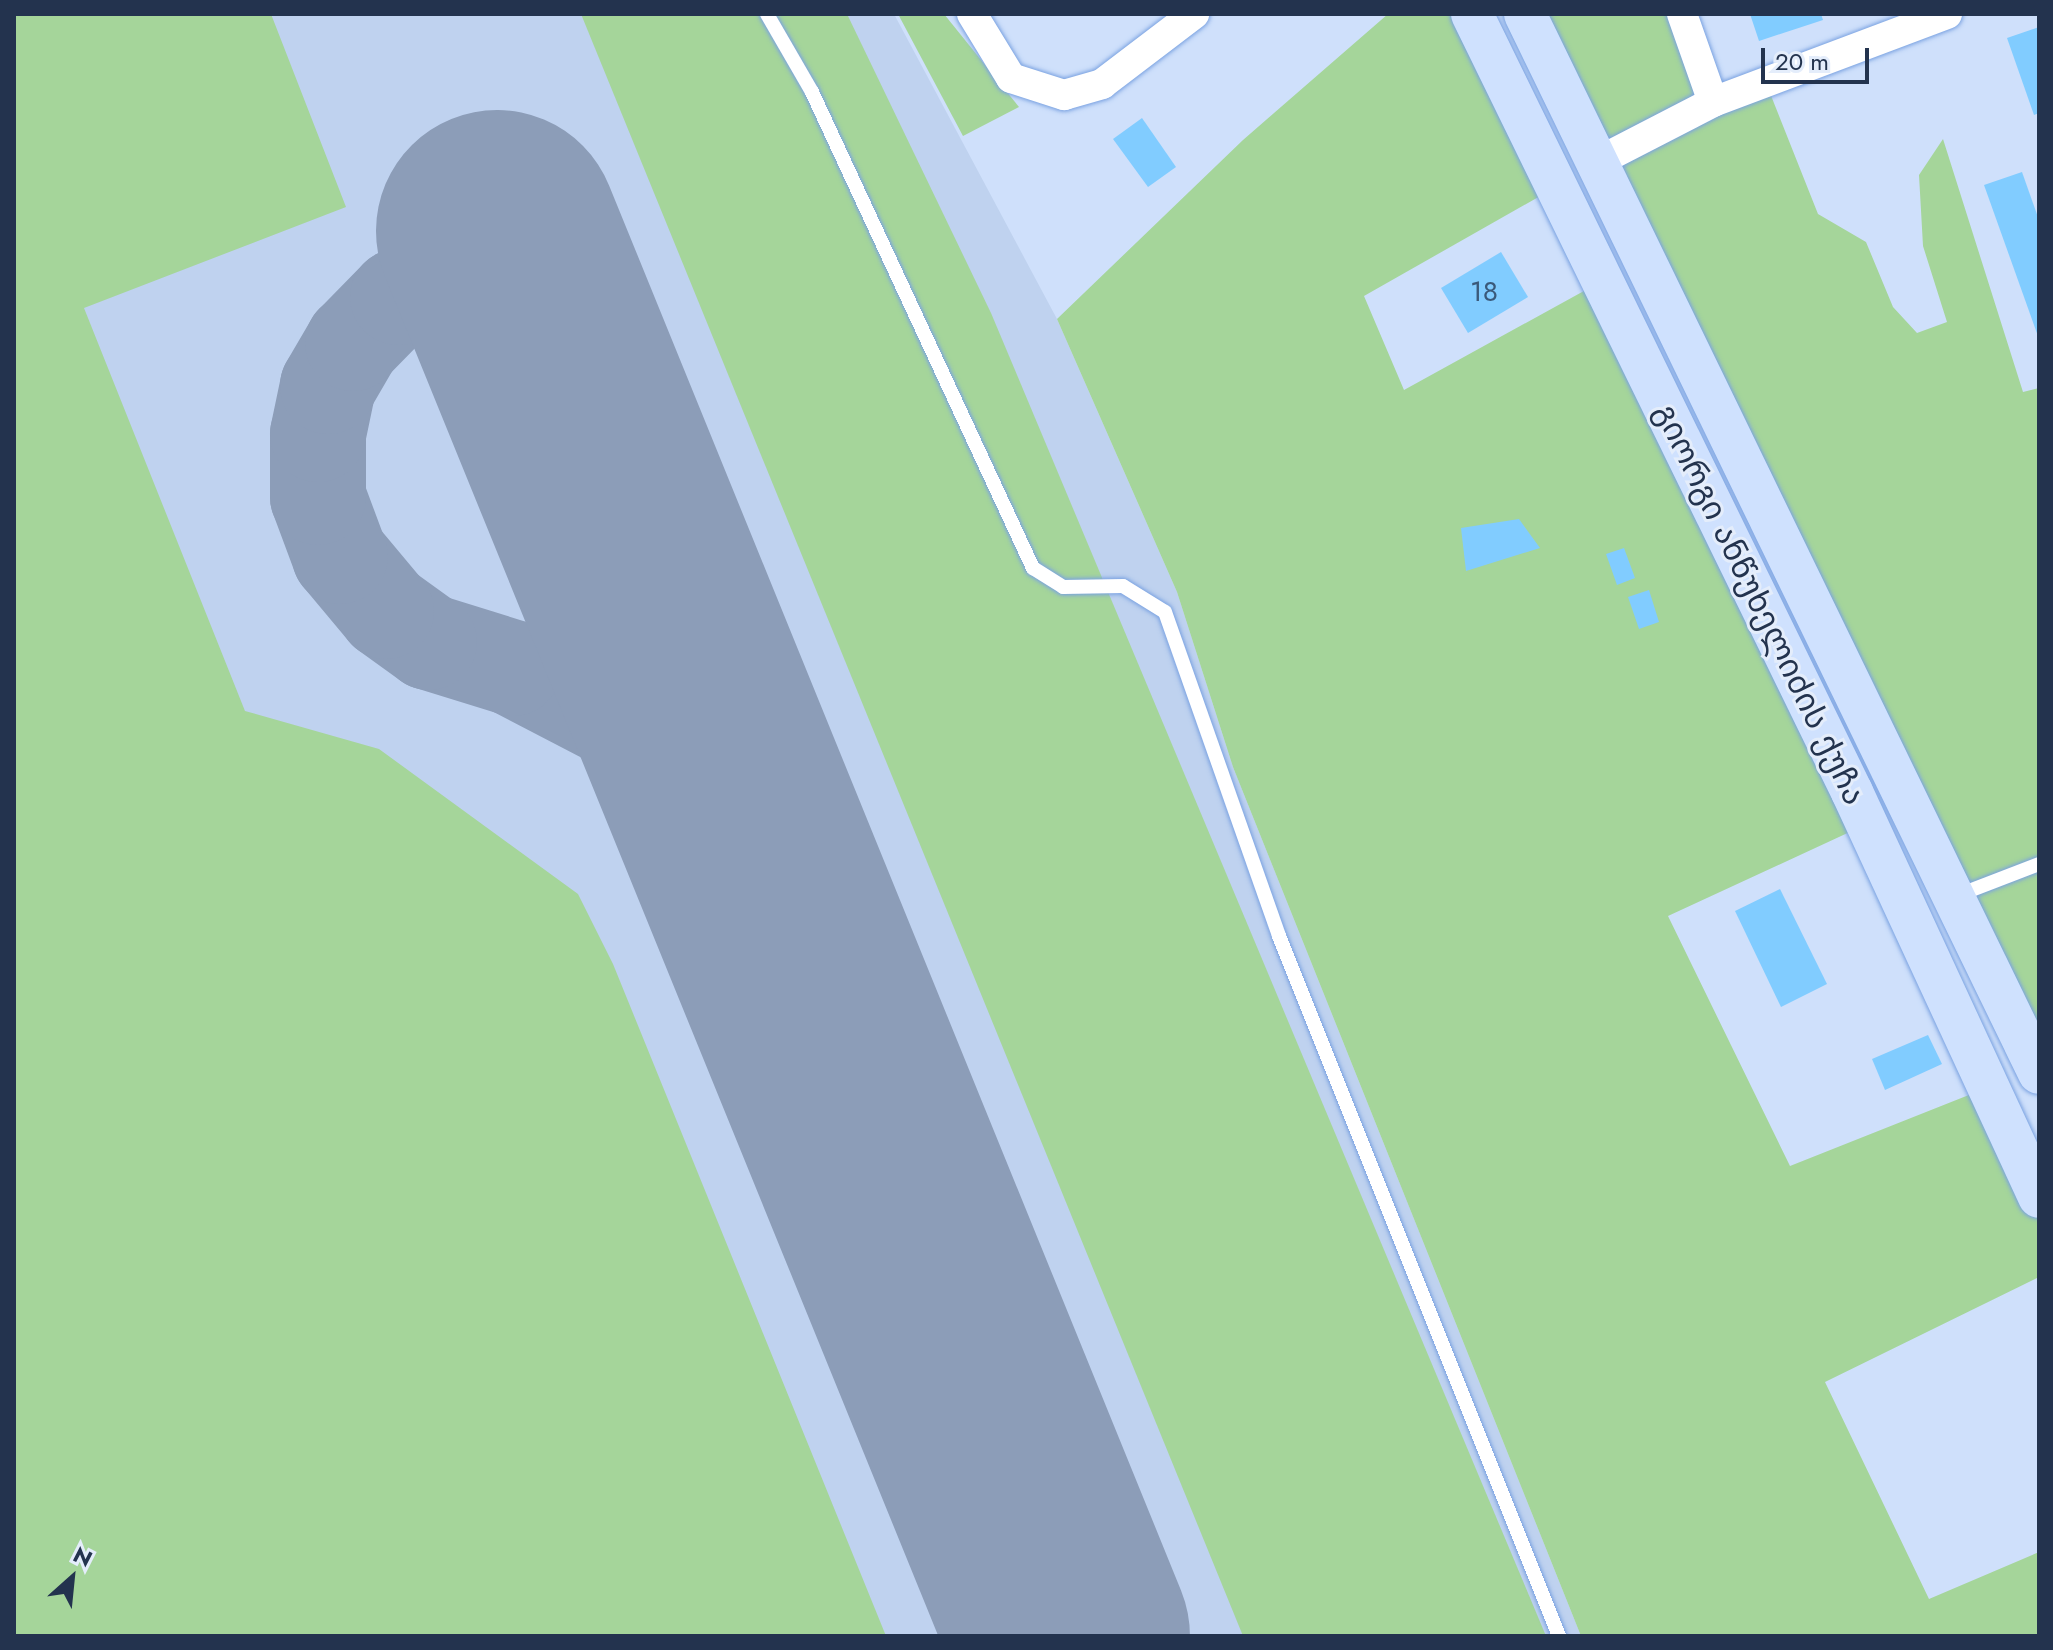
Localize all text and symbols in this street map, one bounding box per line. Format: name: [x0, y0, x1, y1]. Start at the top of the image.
scale bar: [1765, 32, 1873, 82]
text: 20 m: [1775, 44, 1829, 79]
house number: 18: [1470, 275, 1498, 309]
street label: გიორგი ანწუხელიძის ქუჩა: [1646, 397, 1874, 811]
north arrow: [32, 1538, 112, 1618]
text: N: [68, 1538, 98, 1575]

